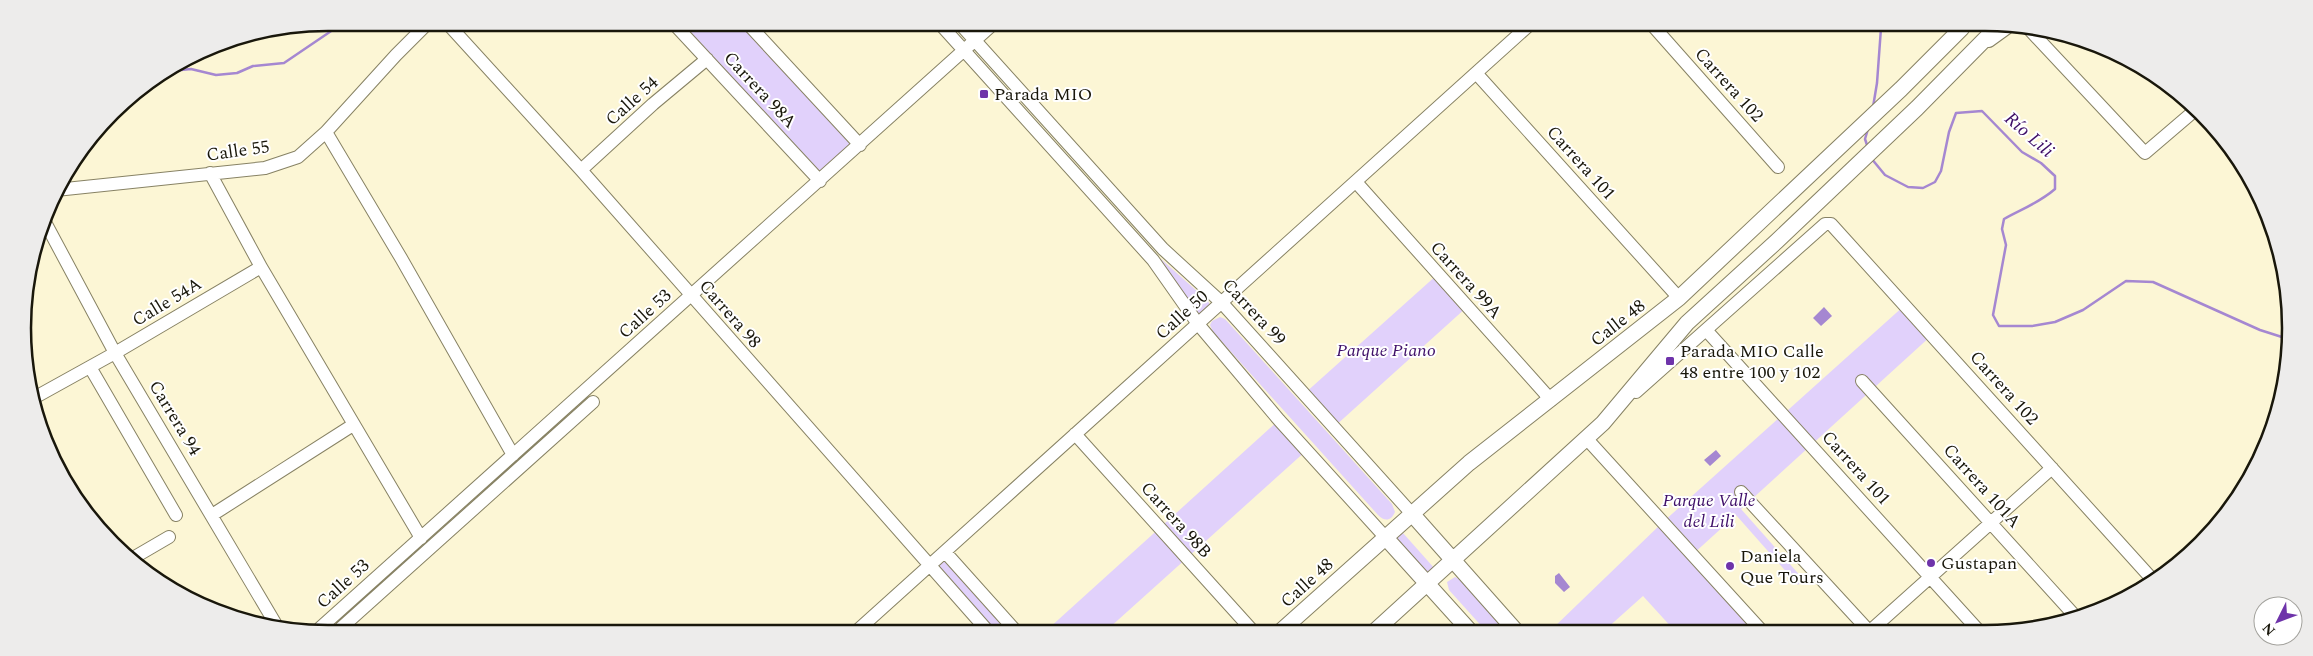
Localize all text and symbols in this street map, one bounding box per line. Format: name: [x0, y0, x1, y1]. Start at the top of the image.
street label: Carrera 102: [1688, 42, 1770, 128]
street label: Carrera 98A: [717, 45, 803, 135]
street label: Calle 54: [599, 70, 665, 132]
place label: Parada MIO: [994, 81, 1092, 108]
marker: Parada MIO: [978, 88, 990, 100]
water label: Río Lili: [1998, 105, 2060, 165]
street label: Carrera 101: [1540, 120, 1622, 206]
street label: Calle 55: [205, 133, 271, 169]
street label: Carrera 99A: [1424, 235, 1508, 325]
street label: Calle 54A: [127, 271, 207, 333]
street label: Carrera 99: [1216, 272, 1292, 352]
street label: Carrera 98: [692, 274, 768, 354]
street label: Calle 53: [612, 283, 678, 345]
street label: Calle 50: [1149, 284, 1215, 346]
street label: Calle 48: [1585, 293, 1651, 353]
park label: Parque Piano: [1336, 337, 1436, 364]
place label: Parada MIO Calle 48 entre 100 y 102: [1680, 338, 1824, 386]
street label: Carrera 102: [1963, 345, 2045, 431]
marker: Parada MIO Calle 48 entre 100 y 102: [1664, 355, 1676, 367]
street label: Carrera 94: [142, 375, 208, 461]
street label: Carrera 101: [1815, 425, 1897, 511]
street label: Carrera 101A: [1936, 438, 2028, 534]
street label: Carrera 98B: [1134, 476, 1218, 564]
park label: Parque Valle del Lili: [1662, 487, 1756, 535]
place label: Daniela Que Tours: [1740, 543, 1824, 591]
place label: Gustapan: [1941, 550, 2017, 577]
street label: Calle 48: [1274, 552, 1340, 614]
street label: Calle 53: [310, 553, 376, 615]
marker: Gustapan: [1925, 557, 1937, 569]
marker: Daniela Que Tours: [1724, 560, 1736, 572]
north arrow: [2253, 596, 2303, 646]
text: N: [2257, 618, 2280, 641]

